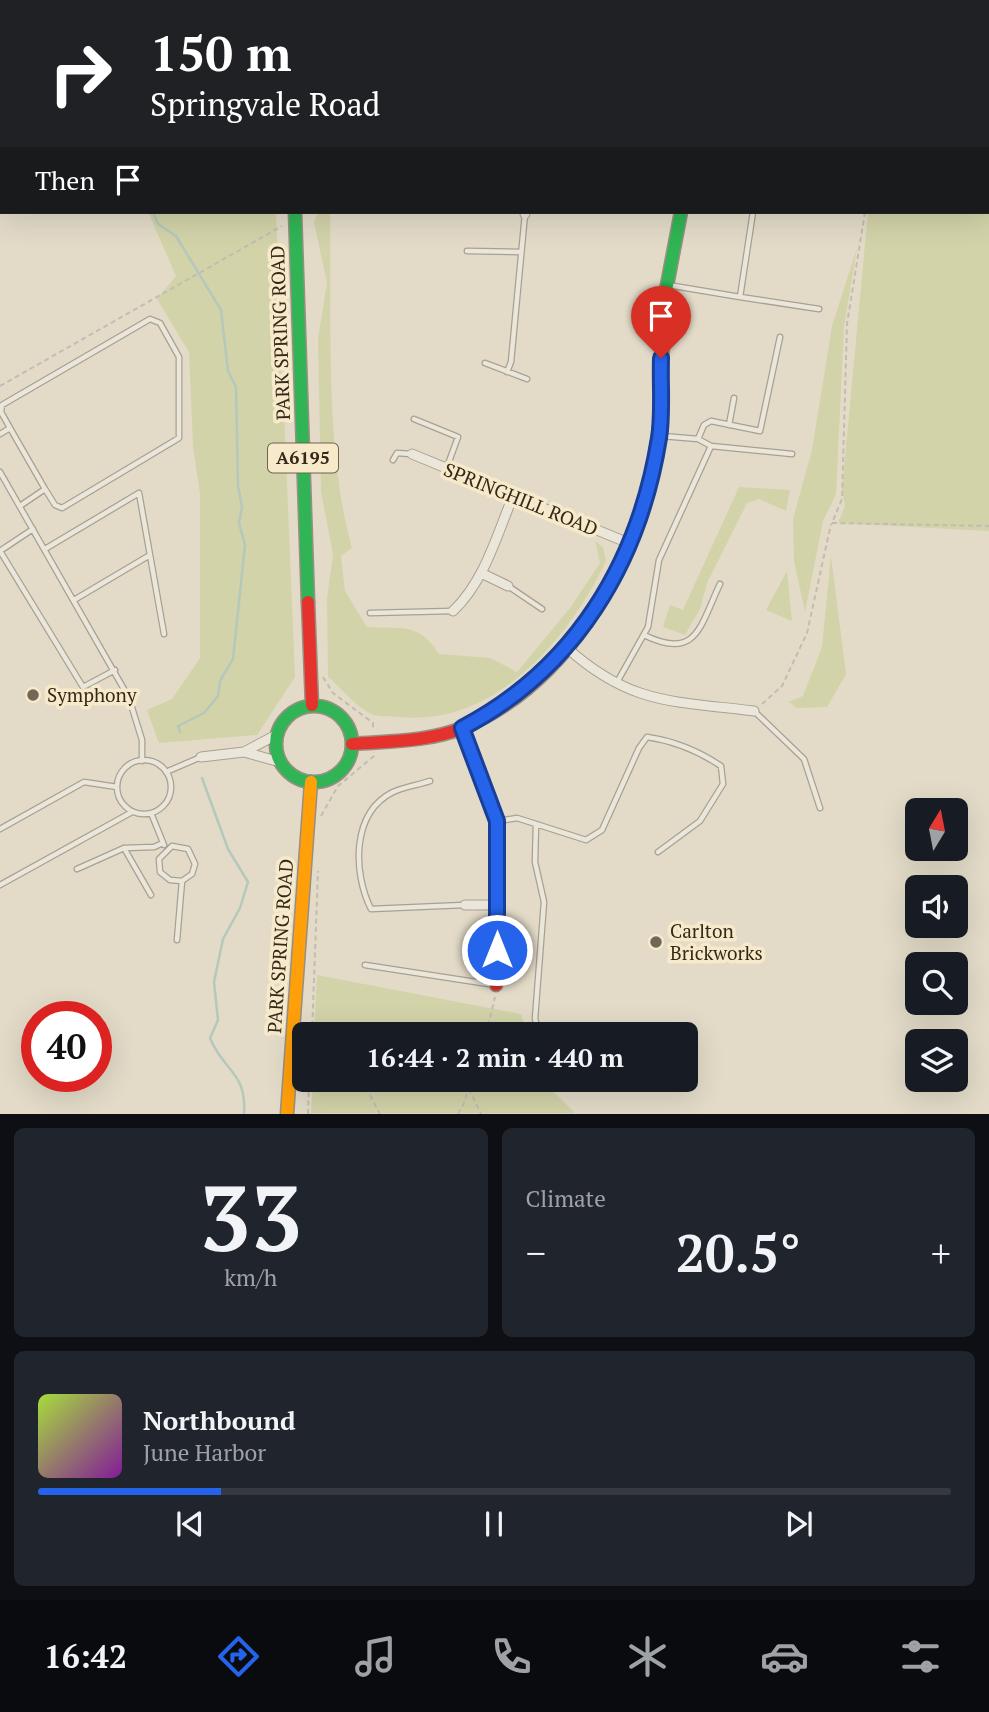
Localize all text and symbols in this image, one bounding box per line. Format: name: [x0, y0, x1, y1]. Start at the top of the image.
text: 150 m: [150, 20, 292, 85]
icon: right: [35, 28, 126, 119]
text: Springvale Road: [150, 83, 380, 125]
icon: arrive: [109, 161, 147, 199]
text: Then: [35, 163, 95, 197]
street label: PARK SPRING ROAD: [264, 245, 295, 421]
pin: [631, 286, 691, 358]
icon: arrive: [642, 297, 680, 335]
road number: A6195: [268, 444, 338, 472]
street label: SPRINGHILL ROAD: [440, 456, 602, 541]
place label: Symphony: [47, 682, 137, 707]
marker: Symphony: [25, 687, 41, 703]
north arrow: [905, 798, 968, 861]
map controls: [905, 798, 968, 1092]
street label: PARK SPRING ROAD: [261, 858, 298, 1034]
button: sound: [905, 875, 968, 938]
position arrow: [460, 913, 534, 987]
place label: Carlton Brickworks: [670, 918, 763, 965]
marker: Carlton Brickworks: [648, 934, 664, 950]
button: search: [905, 952, 968, 1015]
speed limit sign: 40: [21, 1001, 112, 1092]
button: layers: [905, 1029, 968, 1092]
text: 16:44 · 2 min · 440 m: [366, 1040, 624, 1074]
text: 33: [199, 1156, 302, 1277]
text: Climate: [526, 1183, 606, 1214]
text: 20.5°: [676, 1218, 801, 1287]
text: −: [526, 1228, 546, 1278]
text: +: [931, 1228, 951, 1278]
text: km/h: [224, 1262, 277, 1293]
text: Northbound: [143, 1403, 296, 1437]
text: June Harbor: [143, 1437, 266, 1468]
icon: previous: [171, 1505, 209, 1543]
icon: pause: [475, 1505, 513, 1543]
icon: next: [780, 1505, 818, 1543]
icon: directions: [214, 1632, 263, 1681]
icon: music: [351, 1632, 400, 1681]
icon: phone: [487, 1632, 536, 1681]
icon: climate: [623, 1632, 672, 1681]
icon: car: [760, 1632, 809, 1681]
icon: filters: [896, 1632, 945, 1681]
text: 16:42: [44, 1635, 127, 1677]

